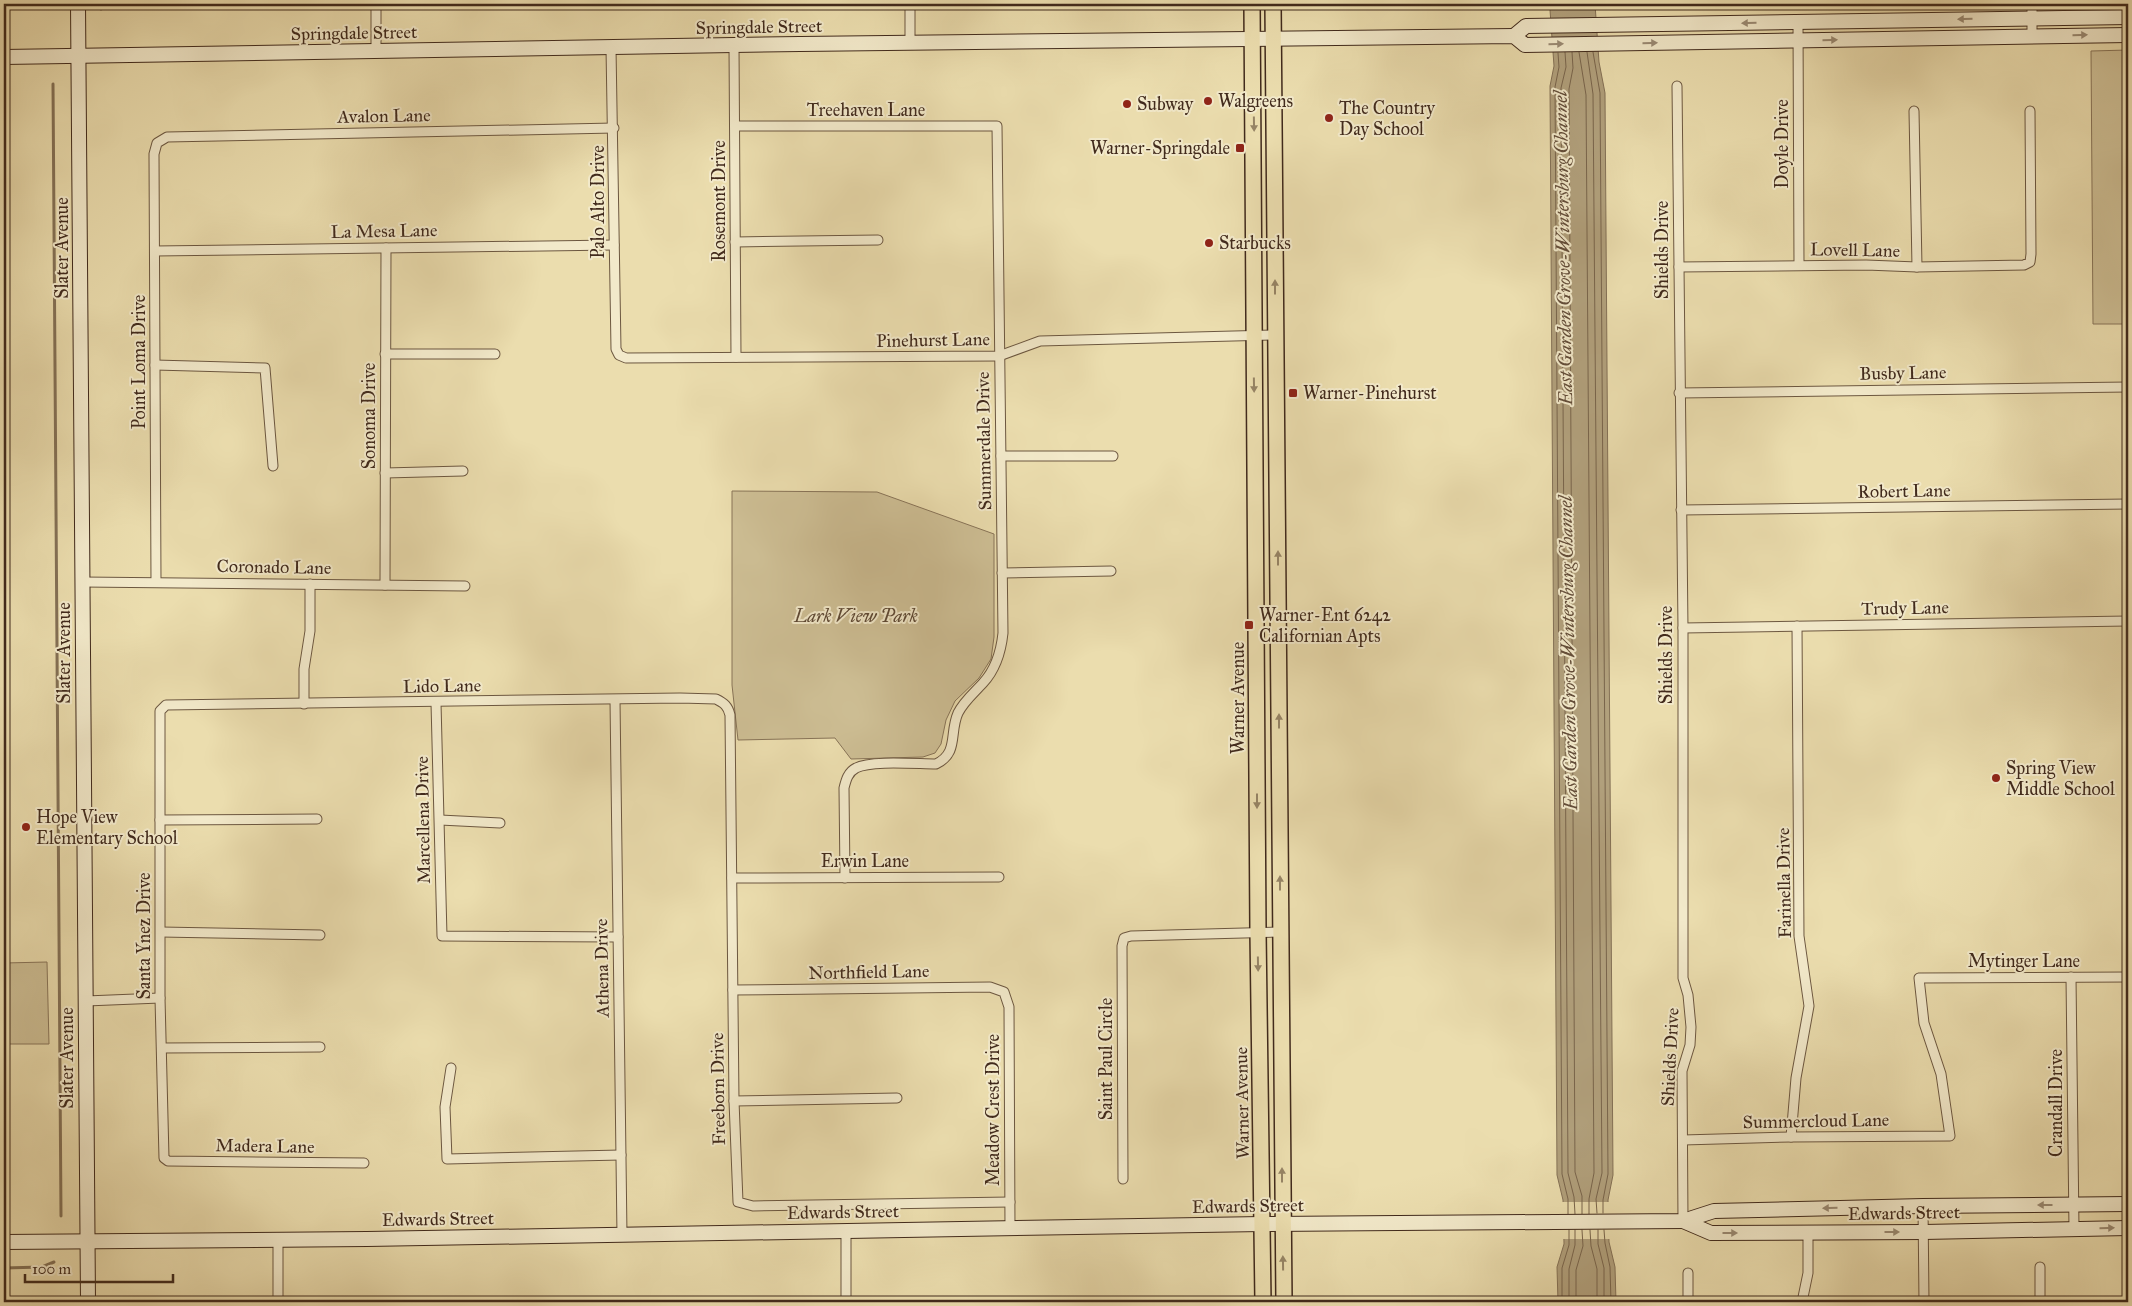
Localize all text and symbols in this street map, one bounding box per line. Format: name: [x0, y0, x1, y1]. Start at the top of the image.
street label: Springdale Street: [695, 15, 823, 40]
one-way arrow: [1957, 15, 1973, 23]
one-way arrow: [1741, 19, 1757, 27]
street label: Springdale Street: [290, 21, 418, 46]
one-way arrow: [2072, 31, 2088, 39]
one-way arrow: [1822, 36, 1838, 44]
one-way arrow: [1642, 39, 1658, 47]
one-way arrow: [1549, 40, 1565, 48]
water label: East Garden Grove-Wintersburg Channel: [1549, 89, 1577, 407]
place label: Walgreens: [1218, 90, 1293, 113]
place label: Subway: [1137, 93, 1194, 115]
marker: Walgreens: [1202, 95, 1214, 107]
place label: The Country Day School: [1339, 97, 1436, 140]
marker: Subway: [1121, 98, 1133, 110]
street label: Treehaven Lane: [807, 99, 925, 121]
street label: Doyle Drive: [1771, 99, 1793, 189]
street label: Avalon Lane: [336, 104, 431, 128]
marker: The Country Day School: [1323, 112, 1335, 124]
one-way arrow: [1250, 116, 1258, 132]
place label: Warner-Springdale: [1090, 137, 1230, 160]
street label: Rosemont Drive: [708, 140, 730, 262]
marker: Warner-Springdale: [1234, 142, 1246, 154]
street label: Palo Alto Drive: [587, 145, 609, 259]
street label: Slater Avenue: [51, 197, 73, 299]
street label: Shields Drive: [1651, 201, 1673, 299]
street label: La Mesa Lane: [330, 219, 438, 243]
place label: Starbucks: [1219, 232, 1291, 254]
marker: Starbucks: [1203, 237, 1215, 249]
street label: Lovell Lane: [1810, 238, 1900, 262]
one-way arrow: [1271, 278, 1279, 294]
street label: Point Loma Drive: [128, 295, 150, 429]
street label: Pinehurst Lane: [876, 328, 990, 352]
street label: Busby Lane: [1859, 361, 1947, 385]
street label: Sonoma Drive: [358, 363, 380, 469]
street label: Summerdale Drive: [972, 371, 996, 511]
one-way arrow: [1250, 377, 1258, 393]
place label: Warner-Pinehurst: [1303, 382, 1437, 404]
marker: Warner-Pinehurst: [1287, 387, 1299, 399]
street label: Robert Lane: [1857, 479, 1951, 503]
water label: East Garden Grove-Wintersburg Channel: [1554, 494, 1582, 812]
one-way arrow: [1273, 550, 1281, 566]
street label: Coronado Lane: [216, 555, 332, 579]
street label: Trudy Lane: [1861, 596, 1949, 620]
street label: Slater Avenue: [53, 602, 75, 704]
place label: Warner-Ent 6242 Californian Apts: [1259, 604, 1391, 647]
park label: Lark View Park: [793, 605, 918, 627]
street label: Shields Drive: [1655, 606, 1677, 704]
marker: Warner-Ent 6242 Californian Apts: [1243, 619, 1255, 631]
street label: Warner Avenue: [1227, 642, 1249, 754]
street label: Lido Lane: [403, 674, 481, 698]
one-way arrow: [1275, 712, 1283, 728]
street label: Marcellena Drive: [411, 756, 435, 884]
place label: Spring View Middle School: [2006, 757, 2115, 800]
marker: Spring View Middle School: [1990, 772, 2002, 784]
one-way arrow: [1253, 794, 1261, 810]
place label: Hope View Elementary School: [36, 806, 178, 849]
marker: Hope View Elementary School: [20, 821, 32, 833]
street label: Farinella Drive: [1772, 827, 1796, 939]
street label: Erwin Lane: [821, 850, 909, 872]
street label: Santa Ynez Drive: [133, 872, 155, 1000]
one-way arrow: [1276, 875, 1284, 891]
street label: Athena Drive: [590, 919, 614, 1018]
street label: Mytinger Lane: [1968, 950, 2080, 973]
one-way arrow: [1255, 956, 1263, 972]
street label: Northfield Lane: [808, 960, 930, 984]
street label: Saint Paul Circle: [1095, 998, 1117, 1120]
street label: Slater Avenue: [56, 1007, 78, 1109]
street label: Shields Drive: [1656, 1007, 1684, 1107]
street label: Freeborn Drive: [706, 1032, 730, 1146]
street label: Meadow Crest Drive: [982, 1034, 1004, 1186]
street label: Warner Avenue: [1230, 1047, 1254, 1159]
street label: Crandall Drive: [2045, 1049, 2067, 1157]
street label: Summercloud Lane: [1743, 1109, 1889, 1133]
street label: Madera Lane: [215, 1134, 315, 1158]
one-way arrow: [1278, 1167, 1286, 1183]
street label: Edwards Street: [1192, 1194, 1305, 1218]
street label: Edwards Street: [787, 1200, 900, 1224]
street label: Edwards Street: [1848, 1201, 1961, 1225]
one-way arrow: [2036, 1201, 2052, 1209]
one-way arrow: [1821, 1204, 1837, 1212]
street label: Edwards Street: [382, 1207, 495, 1231]
one-way arrow: [2100, 1224, 2116, 1232]
one-way arrow: [1885, 1228, 1901, 1236]
one-way arrow: [1722, 1229, 1738, 1237]
scale bar: [25, 1251, 172, 1283]
one-way arrow: [1279, 1255, 1287, 1271]
text: 100 m: [32, 1260, 72, 1278]

